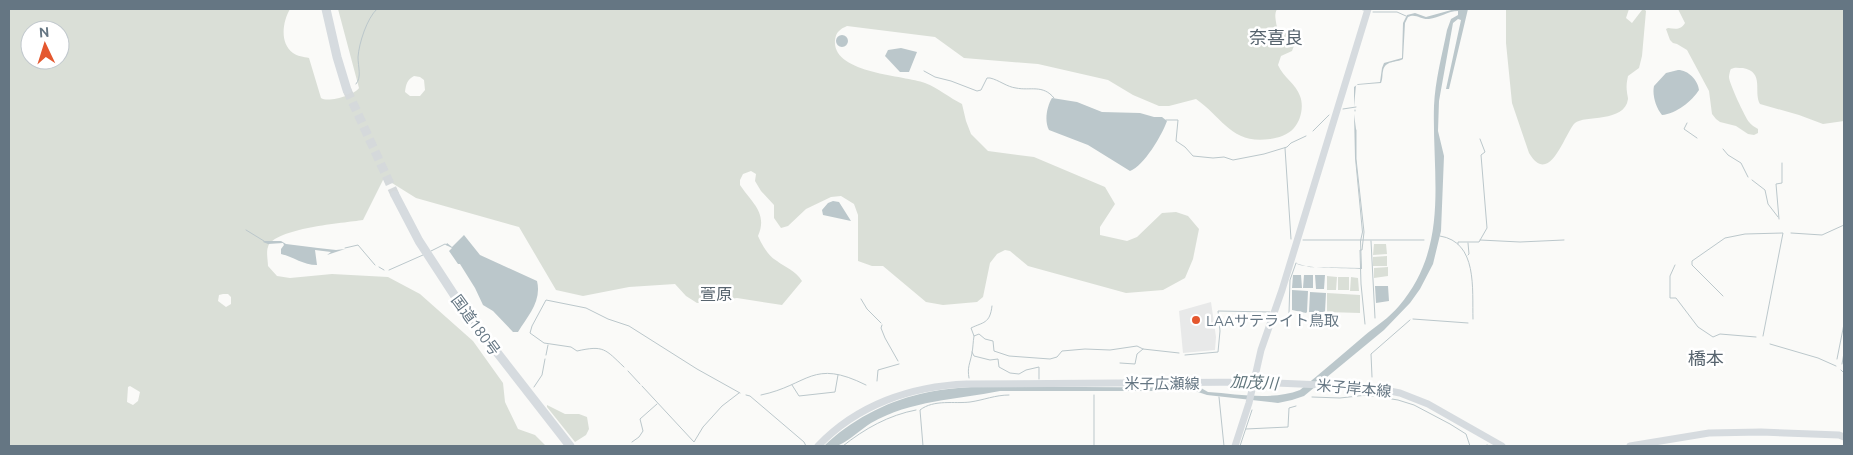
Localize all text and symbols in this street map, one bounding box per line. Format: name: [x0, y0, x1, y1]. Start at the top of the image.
north arrow: [20, 20, 70, 70]
text: N: [38, 24, 50, 40]
district label: 奈喜良: [1249, 27, 1303, 47]
district label: 萱原: [700, 285, 732, 303]
street label: 国道180号: [448, 292, 504, 358]
place label: LAAサテライト鳥取: [1206, 312, 1339, 329]
marker: LAAサテライト鳥取: [1190, 314, 1202, 326]
district label: 橋本: [1688, 348, 1724, 368]
water label: 加茂川: [1230, 372, 1280, 392]
street label: 米子広瀬線: [1124, 375, 1200, 392]
street label: 米子岸本線: [1316, 376, 1392, 400]

